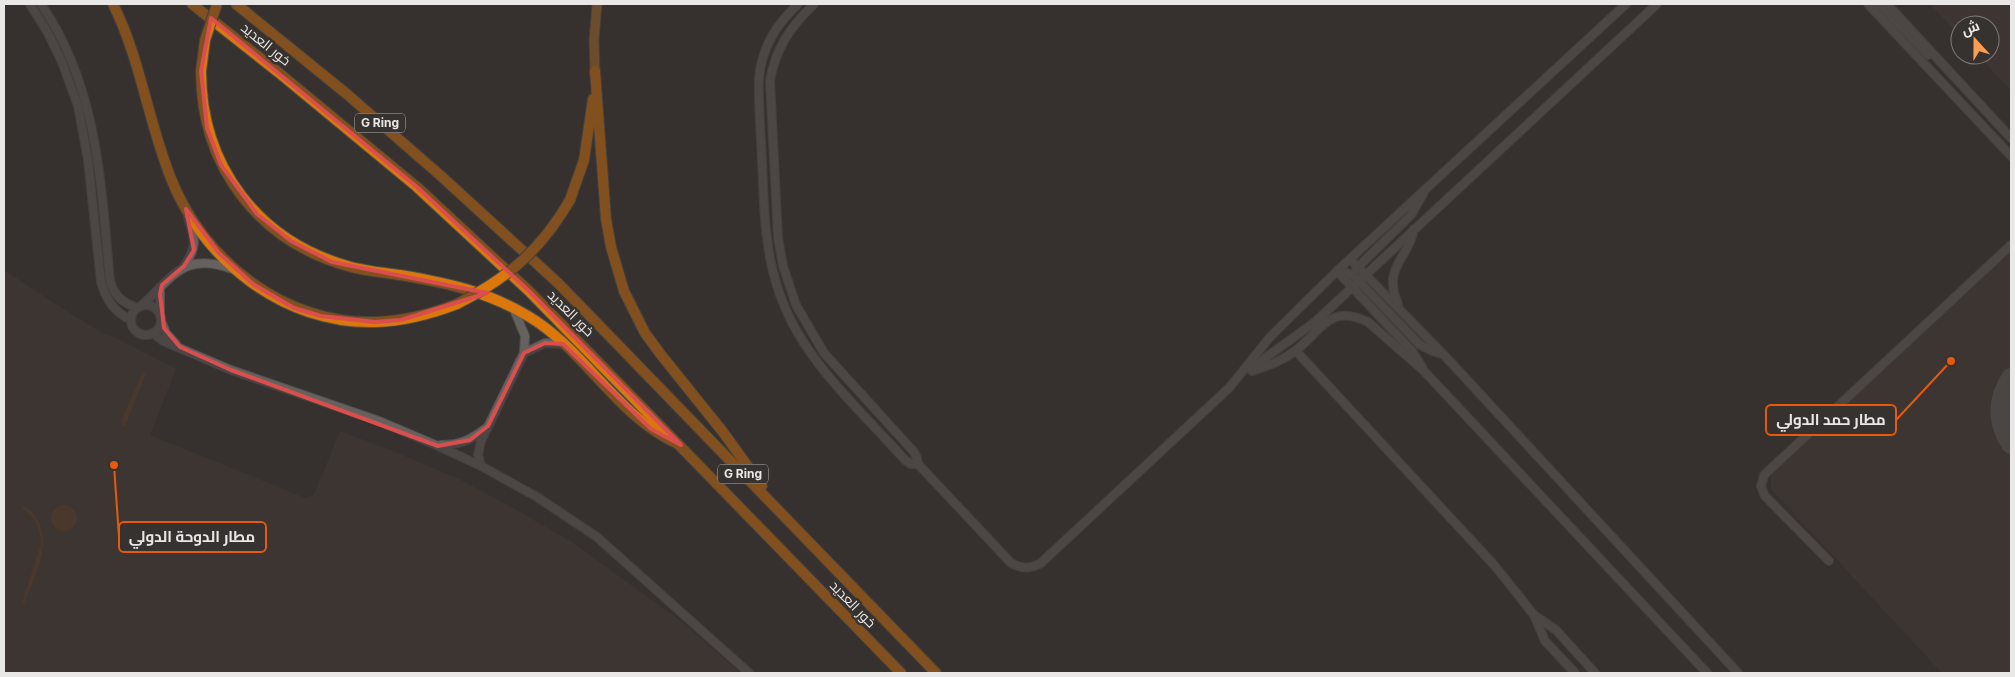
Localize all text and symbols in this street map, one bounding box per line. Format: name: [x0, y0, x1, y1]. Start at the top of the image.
north arrow: [1950, 15, 2000, 65]
text: ش: [1959, 16, 1982, 39]
street label: خور العديد: [238, 19, 294, 69]
road number: G Ring: [355, 114, 405, 132]
street label: خور العديد: [545, 286, 598, 339]
callout: مطار حمد الدولي: [1766, 405, 1896, 435]
text: مطار حمد الدولي: [1776, 410, 1886, 432]
road number: G Ring: [718, 464, 768, 484]
callout: مطار الدوحة الدولي: [119, 522, 266, 552]
text: مطار الدوحة الدولي: [129, 527, 255, 549]
street label: خور العديد: [827, 577, 880, 631]

